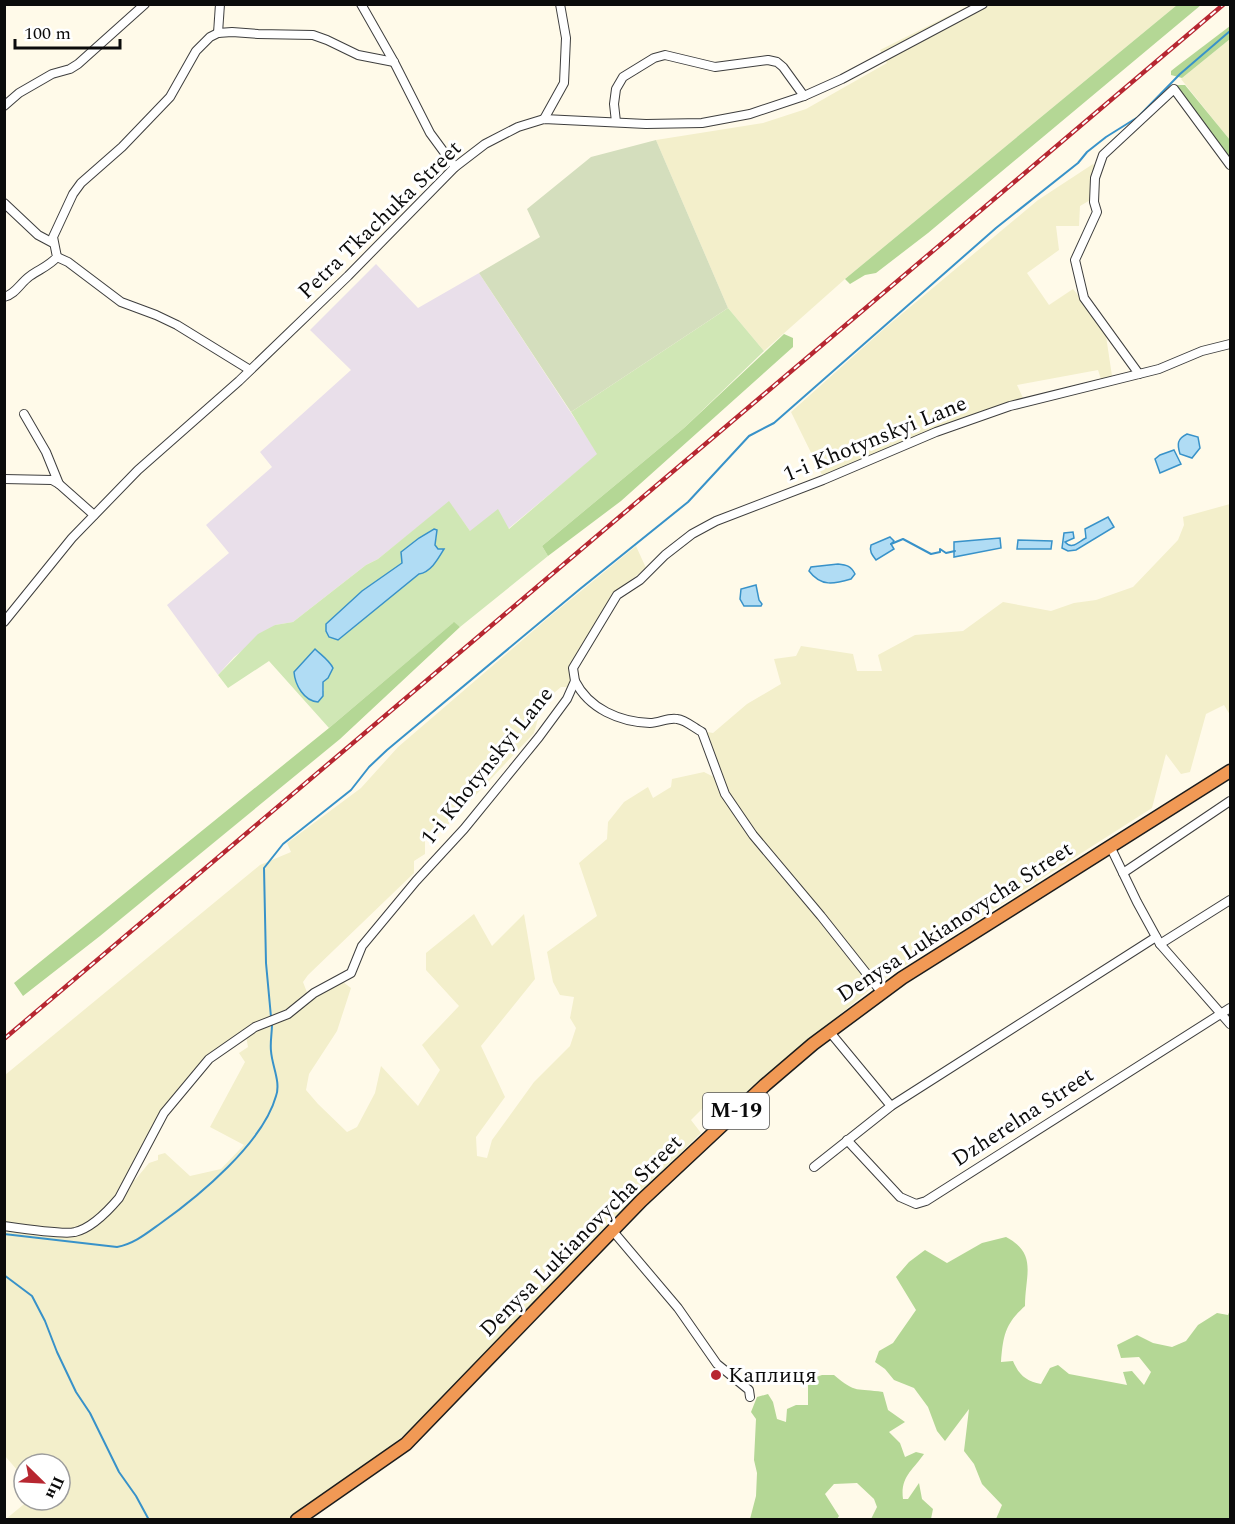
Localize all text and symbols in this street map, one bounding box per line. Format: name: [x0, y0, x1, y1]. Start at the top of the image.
scale bar: [15, 12, 120, 50]
text: 100 m: [24, 20, 71, 47]
street label: Petra Tkachuka Street: [291, 133, 470, 307]
street label: 1-i Khotynskyi Lane: [778, 387, 972, 491]
street label: 1-i Khotynskyi Lane: [413, 680, 561, 852]
street label: Denysa Lukianovycha Street: [831, 833, 1080, 1011]
street label: Dzherelna Street: [945, 1059, 1101, 1175]
road number: М-19: [703, 1093, 769, 1129]
street label: Denysa Lukianovycha Street: [472, 1127, 690, 1345]
place label: Каплиця: [728, 1359, 817, 1392]
marker: Каплиця: [709, 1368, 723, 1382]
north arrow: [12, 1452, 72, 1512]
text: Пн: [39, 1472, 70, 1503]

